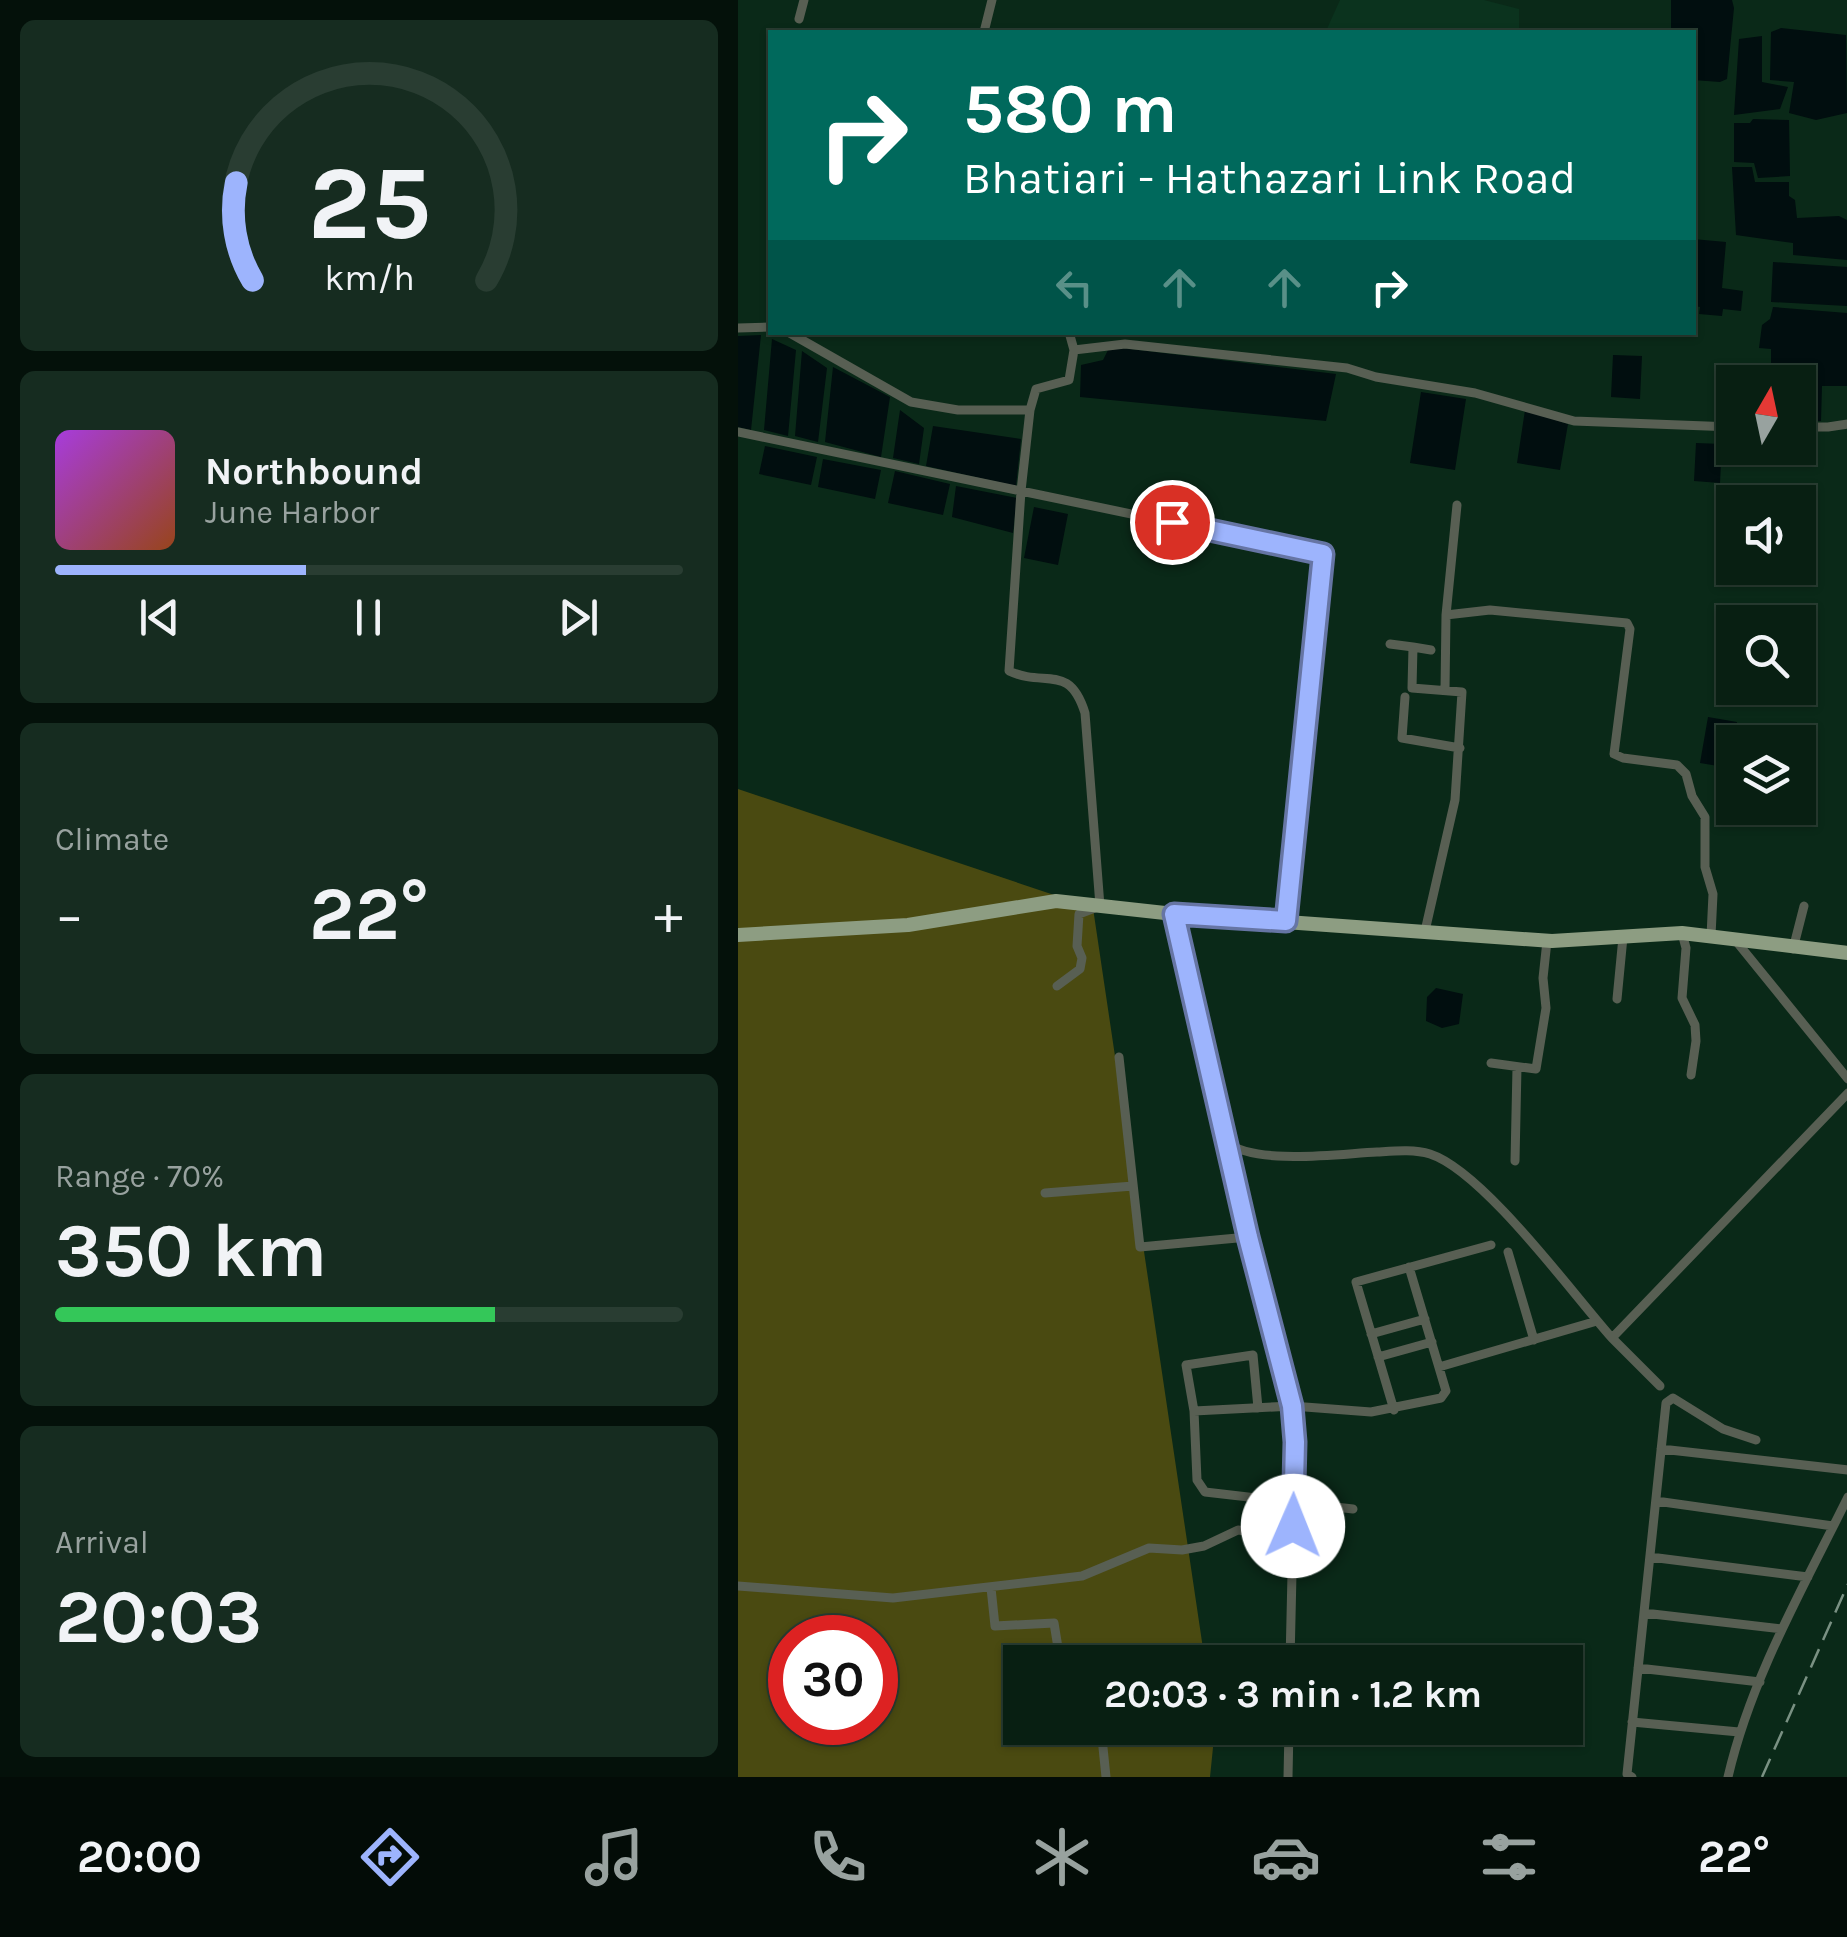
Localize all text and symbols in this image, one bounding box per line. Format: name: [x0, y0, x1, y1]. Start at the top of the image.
text: 580 m: [963, 68, 1177, 150]
icon: right: [798, 70, 928, 200]
text: 25: [307, 143, 431, 264]
text: Bhatiari - Hathazari Link Road: [963, 152, 1576, 204]
text: km/h: [324, 257, 414, 299]
icon: left: [1047, 260, 1102, 315]
icon: ahead: [1152, 260, 1207, 315]
icon: ahead: [1257, 260, 1312, 315]
icon: right: [1362, 260, 1417, 315]
north arrow: [1716, 365, 1816, 465]
map controls: [1716, 365, 1816, 825]
text: Northbound: [205, 449, 423, 494]
pin: [1130, 480, 1215, 565]
button: sound: [1716, 485, 1816, 585]
text: June Harbor: [205, 494, 379, 531]
icon: arrive: [1145, 495, 1200, 550]
icon: previous: [132, 590, 187, 645]
icon: pause: [341, 590, 396, 645]
icon: next: [551, 590, 606, 645]
button: search: [1716, 605, 1816, 705]
button: layers: [1716, 725, 1816, 825]
text: Climate: [55, 821, 169, 858]
text: 22°: [309, 870, 429, 958]
text: −: [55, 883, 84, 947]
text: +: [654, 883, 683, 947]
text: Range · 70%: [55, 1158, 224, 1195]
text: 350 km: [55, 1207, 327, 1295]
position arrow: [1241, 1474, 1345, 1578]
text: Arrival: [55, 1524, 149, 1561]
text: 20:03: [55, 1573, 262, 1661]
speed limit sign: 30: [768, 1615, 898, 1745]
text: 20:03 · 3 min · 1.2 km: [1104, 1672, 1482, 1717]
icon: directions: [355, 1822, 425, 1892]
icon: music: [579, 1822, 649, 1892]
icon: phone: [803, 1822, 873, 1892]
icon: climate: [1027, 1822, 1097, 1892]
icon: car: [1251, 1822, 1321, 1892]
icon: filters: [1474, 1822, 1544, 1892]
text: 20:00: [77, 1831, 202, 1883]
text: 22°: [1698, 1831, 1770, 1883]

